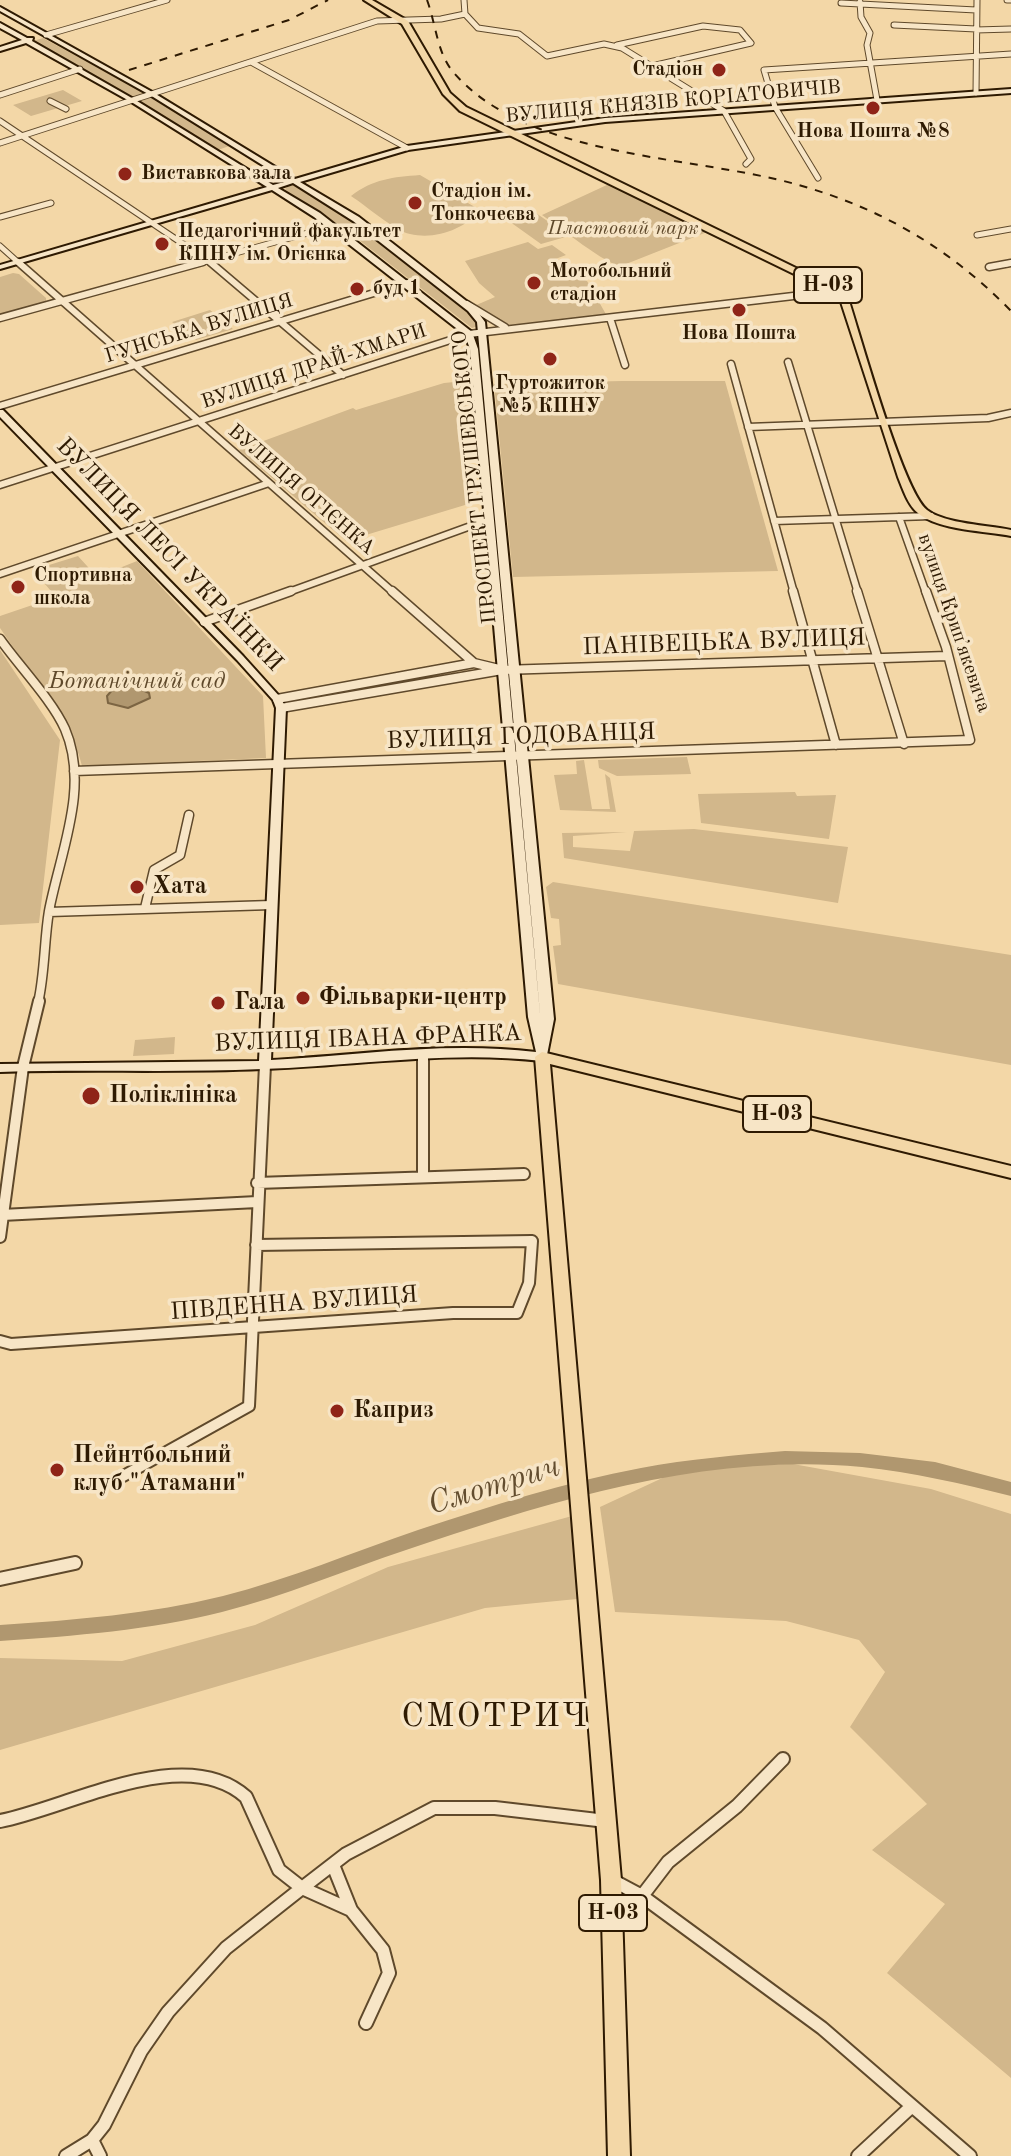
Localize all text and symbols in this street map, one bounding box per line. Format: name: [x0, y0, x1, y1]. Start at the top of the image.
place label: Стадіон: [632, 58, 703, 82]
marker: Стадіон: [710, 61, 728, 79]
street label: ВУЛИЦЯ КНЯЗІВ КОРІАТОВИЧІВ: [504, 75, 842, 129]
marker: Нова Пошта №8: [864, 99, 882, 117]
place label: Нова Пошта №8: [796, 120, 950, 144]
place label: Виставкова зала: [141, 162, 292, 186]
marker: Виставкова зала: [116, 165, 134, 183]
place label: Стадіон ім. Тонкочеєва: [431, 180, 535, 227]
marker: Стадіон ім. Тонкочеєва: [406, 194, 424, 212]
park label: Пластовий парк: [547, 217, 699, 241]
place label: Педагогічний факультет КПНУ ім. Огієнка: [178, 220, 401, 267]
marker: Педагогічний факультет КПНУ ім. Огієнка: [153, 235, 171, 253]
place label: Мотобольний стадіон: [550, 260, 672, 307]
road number: Н-03: [794, 267, 862, 303]
marker: Мотобольний стадіон: [525, 274, 543, 292]
place label: буд 1: [373, 277, 420, 301]
marker: буд 1: [348, 280, 366, 298]
street label: ГУНСЬКА ВУЛИЦЯ: [102, 289, 296, 369]
marker: Нова Пошта: [730, 301, 748, 319]
street label: ВУЛИЦЯ ДРАЙ-ХМАРИ: [198, 319, 430, 415]
place label: Нова Пошта: [682, 322, 796, 346]
street label: ПРОСПЕКТ ГРУШЕВСЬКОГО: [448, 329, 502, 625]
marker: Гуртожиток №5 КПНУ: [541, 350, 559, 368]
place label: Гуртожиток №5 КПНУ: [495, 372, 605, 419]
street label: ВУЛИЦЯ ОГІЄНКА: [223, 420, 379, 560]
street label: ВУЛИЦЯ ЛЕСІ УКРАЇНКИ: [50, 432, 288, 678]
street label: вулиця Крипʼякевича: [912, 530, 996, 716]
place label: Спортивна школа: [34, 564, 132, 611]
marker: Спортивна школа: [9, 578, 27, 596]
street label: ПАНІВЕЦЬКА ВУЛИЦЯ: [582, 624, 866, 662]
park label: Ботанічний сад: [49, 668, 225, 696]
street label: ВУЛИЦЯ ГОДОВАНЦЯ: [386, 718, 656, 756]
place label: Хата: [153, 873, 207, 901]
marker: Хата: [128, 878, 146, 896]
place label: Фільварки-центр: [319, 984, 507, 1012]
place label: Гала: [234, 989, 285, 1017]
marker: Фільварки-центр: [294, 989, 312, 1007]
marker: Гала: [209, 994, 227, 1012]
street label: ВУЛИЦЯ ІВАНА ФРАНКА: [214, 1019, 522, 1059]
place label: Поліклініка: [109, 1082, 237, 1110]
marker: Поліклініка: [80, 1085, 102, 1107]
road number: Н-03: [743, 1096, 811, 1132]
street label: ПІВДЕННА ВУЛИЦЯ: [169, 1281, 419, 1327]
place label: Каприз: [353, 1397, 434, 1425]
marker: Каприз: [328, 1402, 346, 1420]
place label: Пейнтбольний клуб "Атамани": [73, 1442, 245, 1498]
water label: Смотрич: [423, 1448, 565, 1524]
marker: Пейнтбольний клуб "Атамани": [48, 1461, 66, 1479]
district label: СМОТРИЧ: [401, 1697, 589, 1737]
road number: Н-03: [579, 1895, 647, 1931]

